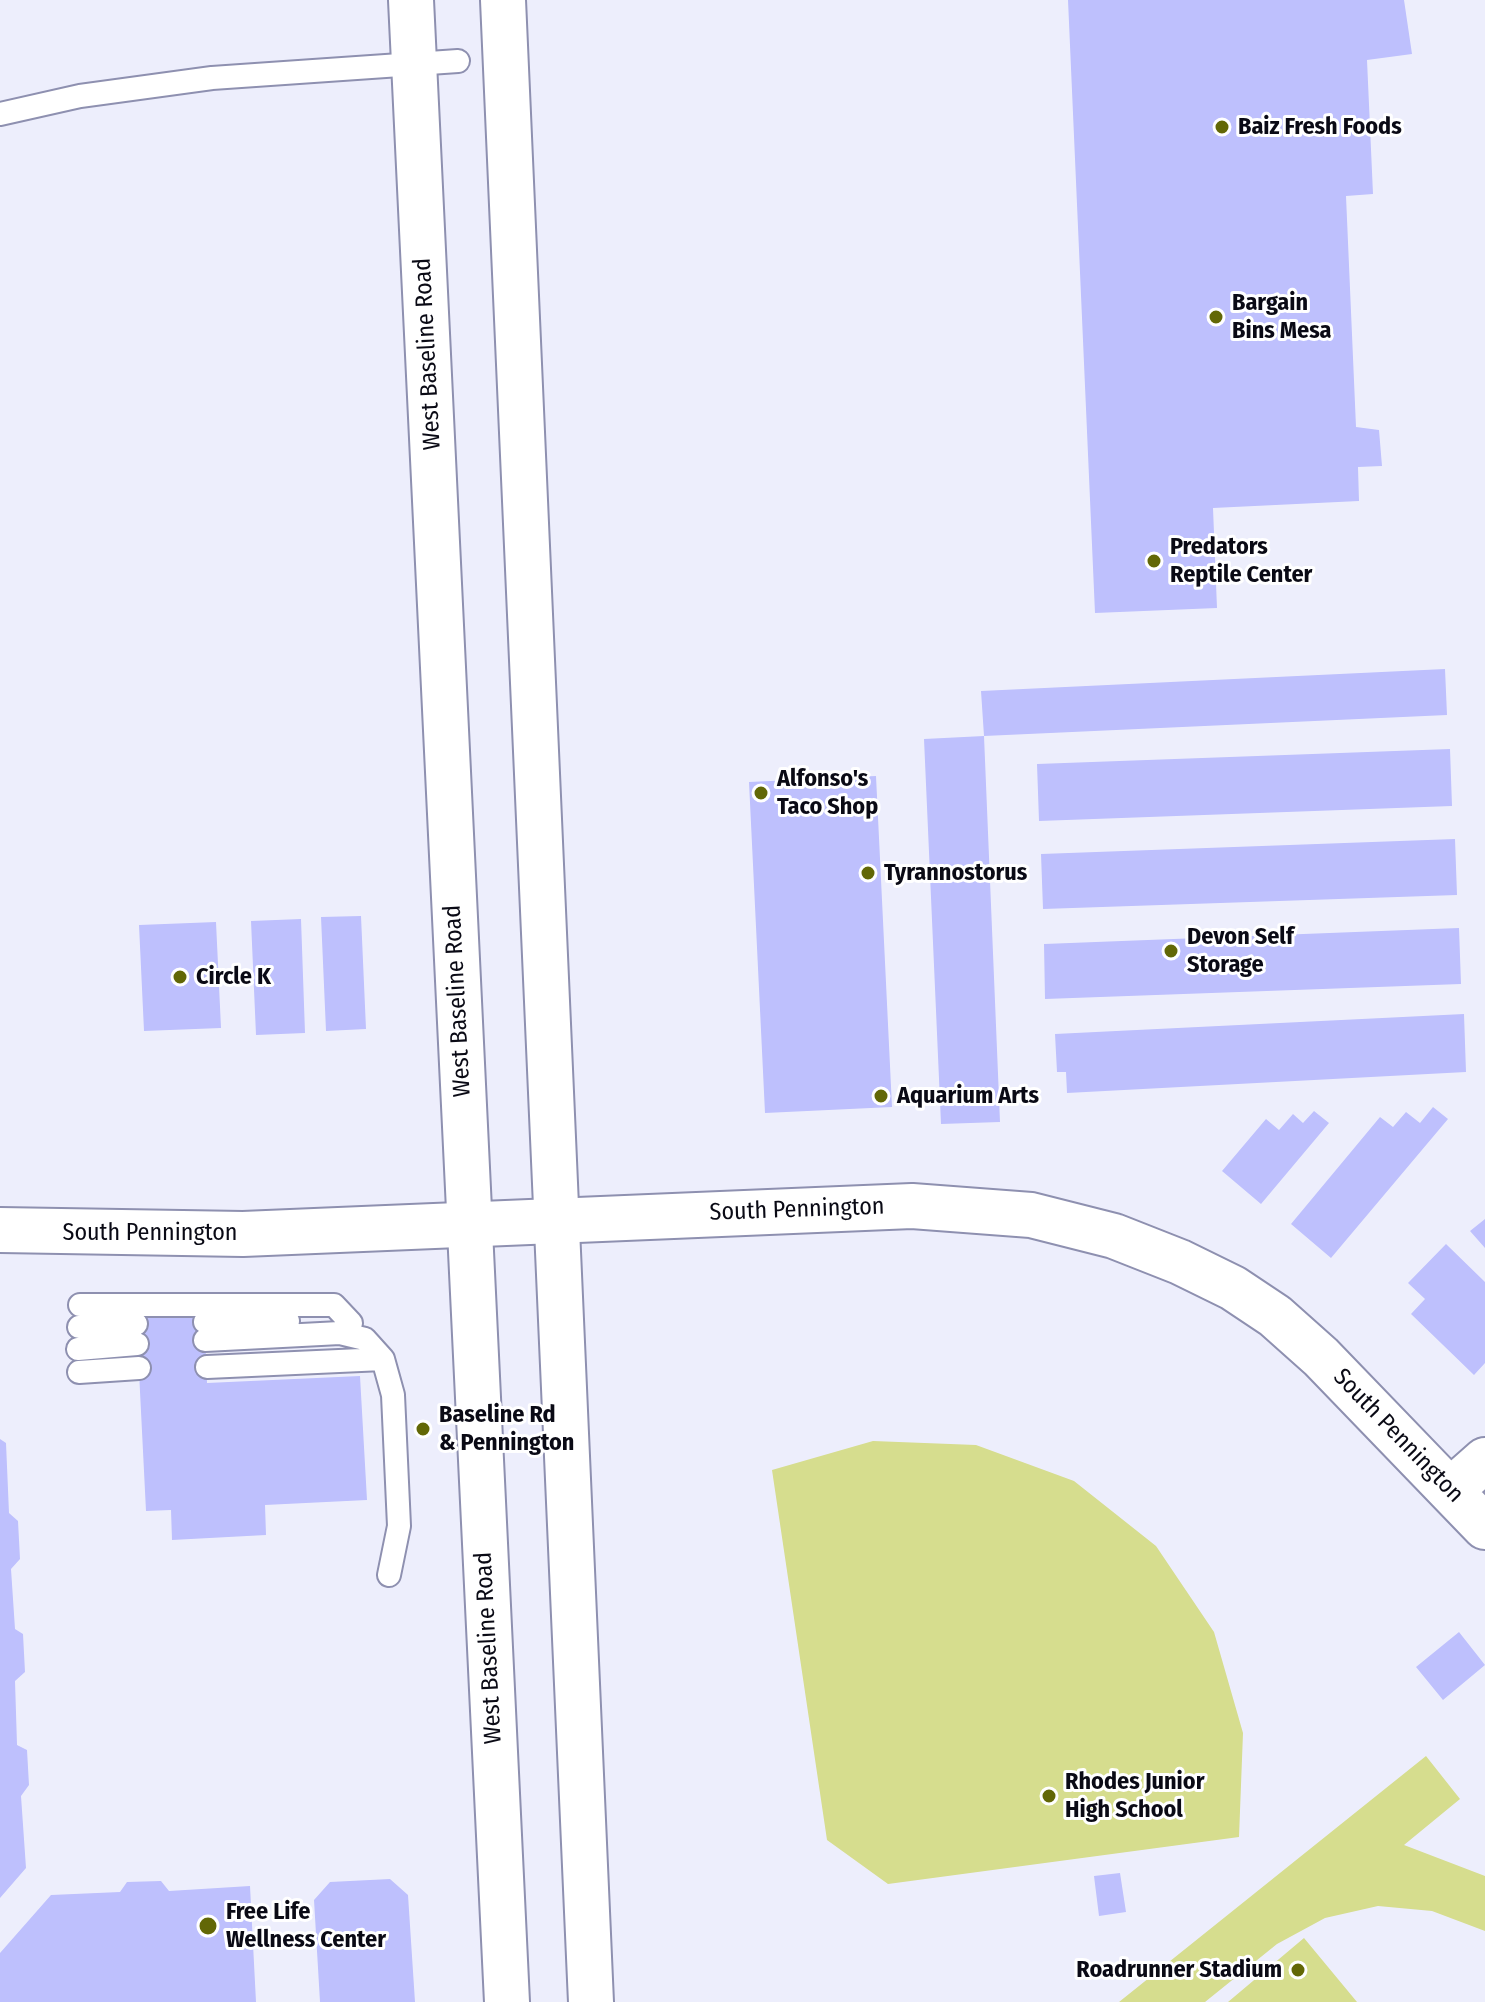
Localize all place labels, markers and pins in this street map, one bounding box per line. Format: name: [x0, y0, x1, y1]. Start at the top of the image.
place label: Baiz Fresh Foods: [1238, 113, 1402, 141]
marker: Baiz Fresh Foods: [1213, 118, 1231, 136]
place label: Bargain Bins Mesa: [1232, 289, 1331, 345]
marker: Bargain Bins Mesa: [1207, 308, 1225, 326]
place label: Predators Reptile Center: [1170, 533, 1312, 589]
marker: Predators Reptile Center: [1145, 552, 1163, 570]
place label: Alfonso's Taco Shop: [777, 765, 878, 821]
marker: Alfonso's Taco Shop: [752, 784, 770, 802]
place label: Tyrannostorus: [884, 859, 1027, 887]
marker: Tyrannostorus: [859, 864, 877, 882]
place label: Devon Self Storage: [1187, 923, 1294, 979]
marker: Devon Self Storage: [1162, 942, 1180, 960]
place label: Circle K: [196, 963, 271, 991]
marker: Circle K: [171, 968, 189, 986]
place label: Aquarium Arts: [897, 1082, 1039, 1110]
marker: Aquarium Arts: [872, 1087, 890, 1105]
place label: Baseline Rd & Pennington: [439, 1401, 574, 1457]
marker: Baseline Rd & Pennington: [414, 1420, 432, 1438]
place label: Rhodes Junior High School: [1065, 1768, 1204, 1824]
marker: Rhodes Junior High School: [1040, 1787, 1058, 1805]
place label: Free Life Wellness Center: [226, 1898, 386, 1954]
marker: Free Life Wellness Center: [197, 1915, 219, 1937]
place label: Roadrunner Stadium: [1076, 1956, 1282, 1984]
marker: Roadrunner Stadium: [1289, 1961, 1307, 1979]

